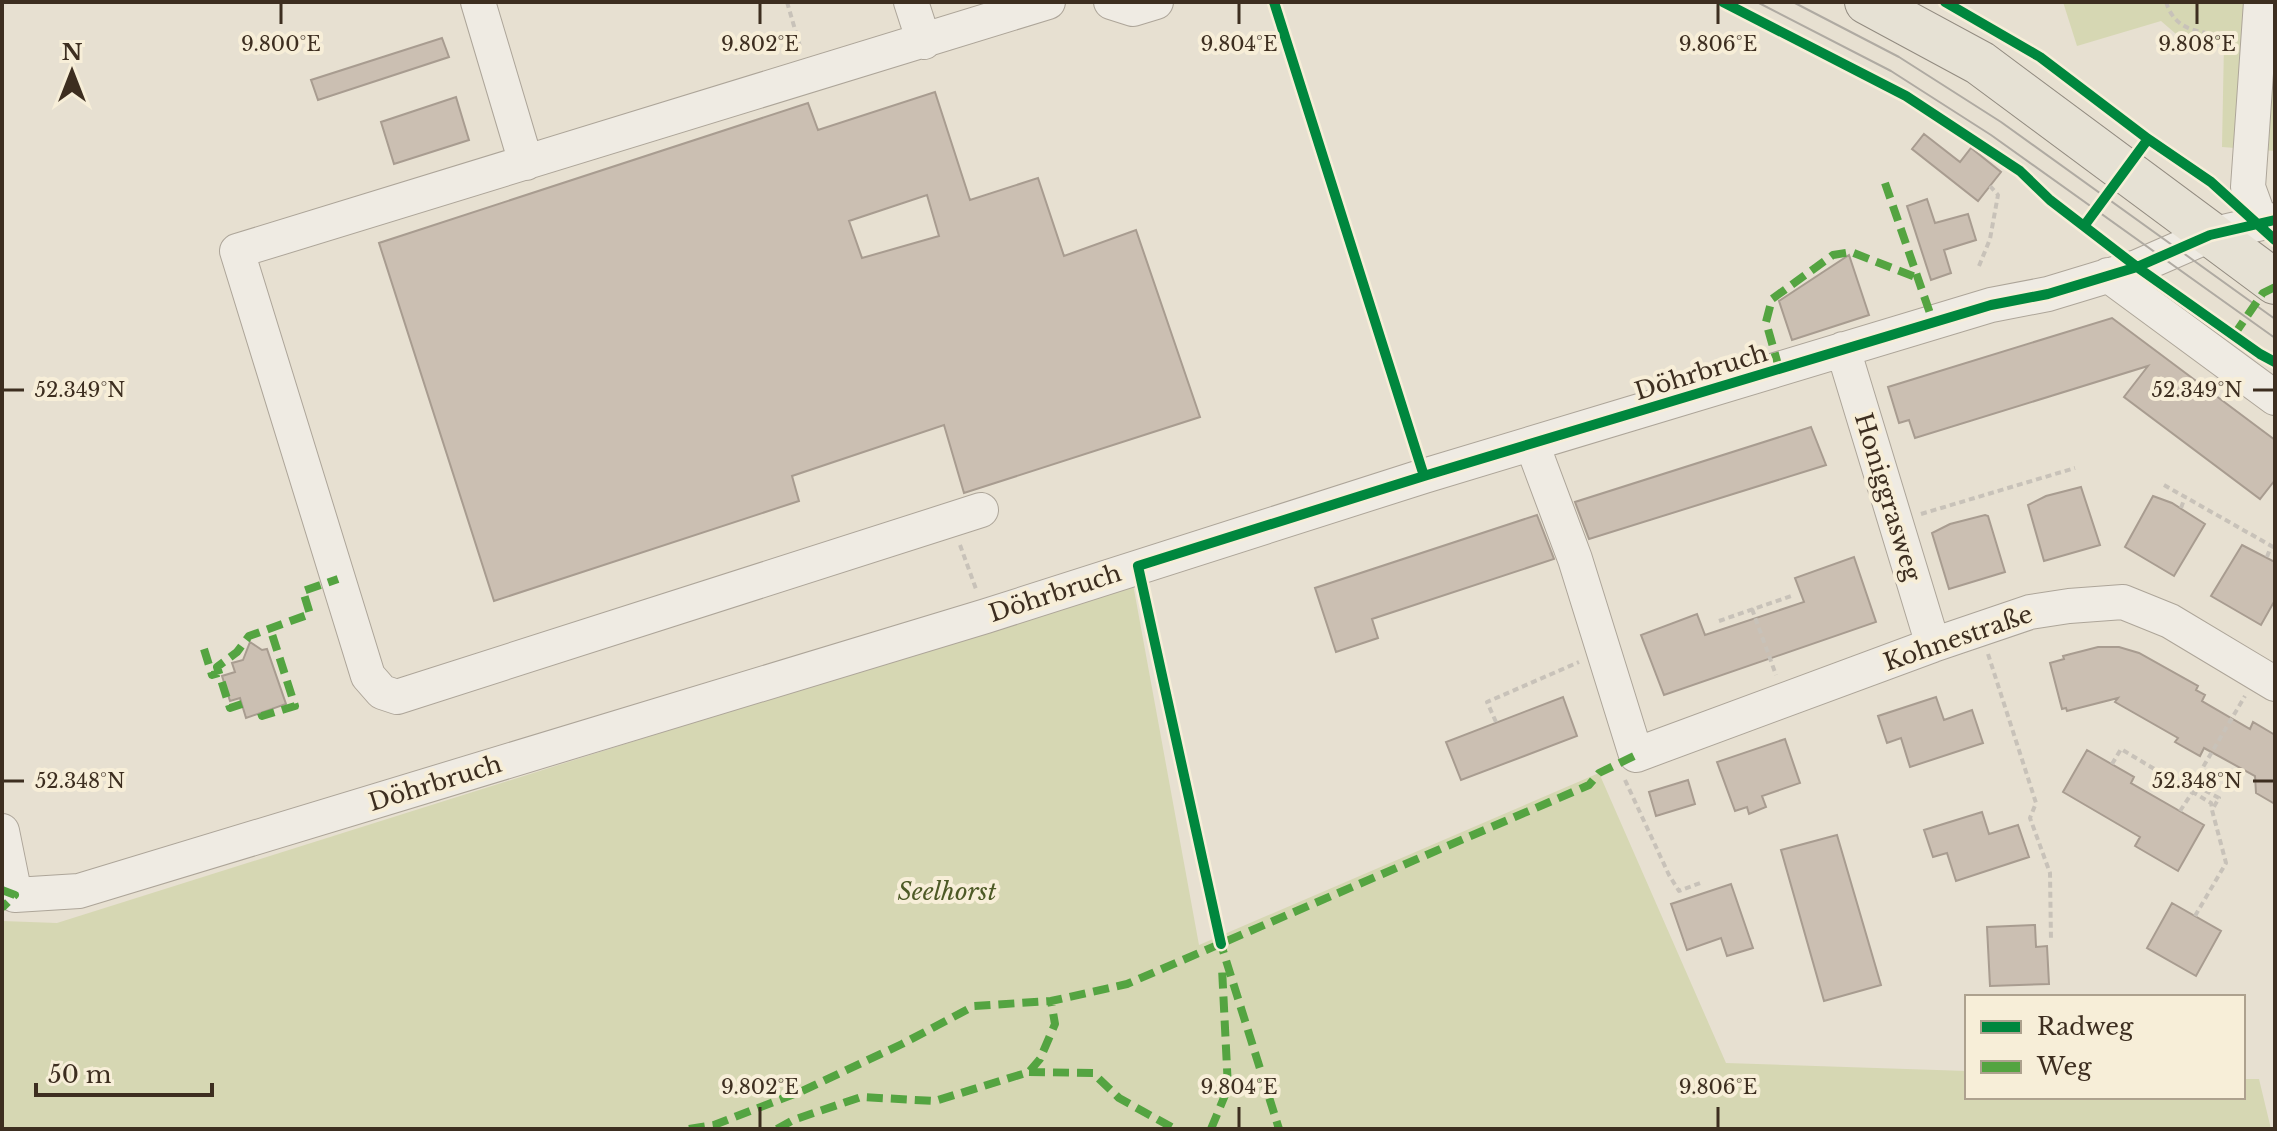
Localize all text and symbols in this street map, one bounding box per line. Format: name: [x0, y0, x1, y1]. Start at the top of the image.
north arrow: [32, 32, 112, 112]
text: 9.800°E: [241, 32, 321, 56]
text: 9.802°E: [721, 32, 799, 56]
text: 9.804°E: [1201, 32, 1277, 56]
text: 9.806°E: [1679, 32, 1757, 56]
text: 9.808°E: [2158, 32, 2236, 56]
text: N: [62, 39, 83, 66]
street label: Döhrbruch: [1631, 338, 1771, 406]
text: 52.349°N: [35, 378, 125, 402]
text: 52.349°N: [2152, 378, 2242, 402]
street label: Honiggrasweg: [1849, 409, 1928, 585]
street label: Döhrbruch: [985, 558, 1125, 628]
street label: Kohnestraße: [1880, 599, 2036, 677]
street label: Döhrbruch: [365, 749, 505, 817]
text: 52.348°N: [35, 769, 125, 793]
text: 52.348°N: [2152, 769, 2242, 793]
park label: Seelhorst: [898, 877, 997, 906]
legend: [1965, 995, 2245, 1099]
text: Radweg: [2037, 1012, 2134, 1041]
scale bar: [36, 1047, 212, 1097]
text: Weg: [2036, 1052, 2092, 1081]
text: 50 m: [48, 1060, 112, 1089]
text: 9.802°E: [721, 1075, 799, 1099]
text: 9.804°E: [1201, 1075, 1277, 1099]
text: 9.806°E: [1679, 1075, 1757, 1099]

